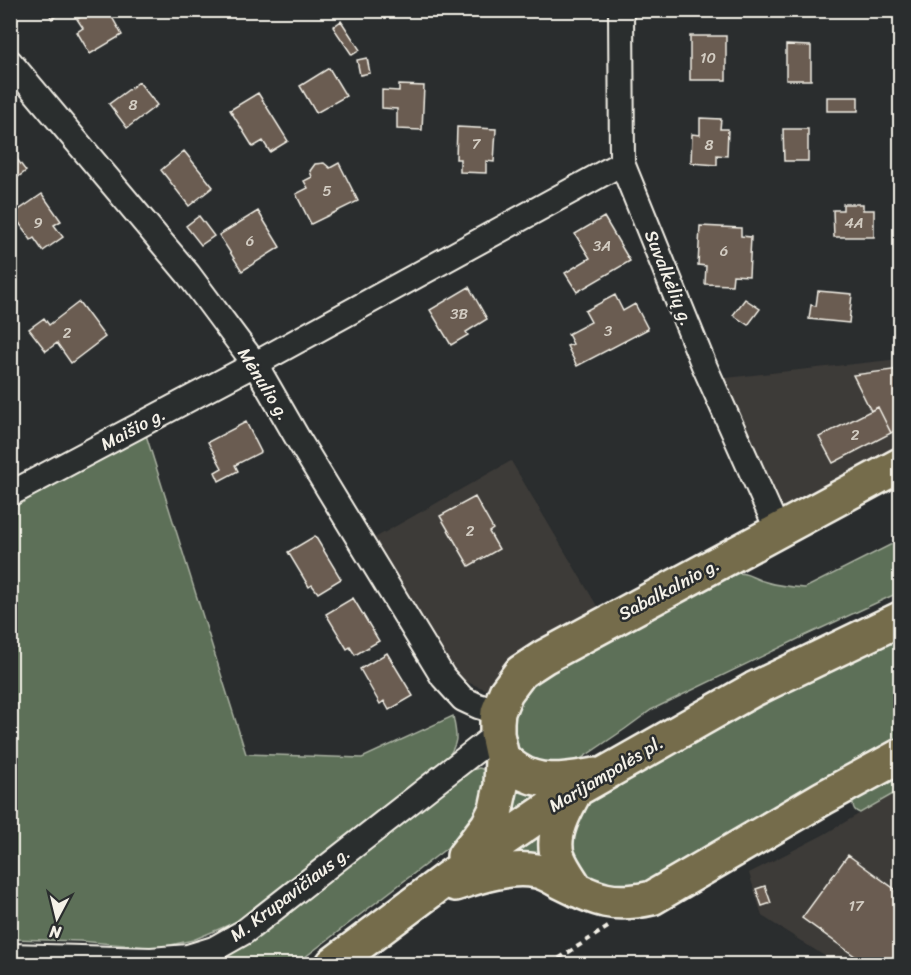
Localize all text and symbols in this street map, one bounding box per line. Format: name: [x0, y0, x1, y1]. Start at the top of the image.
house number: 10: [700, 45, 716, 71]
house number: 8: [128, 92, 138, 118]
house number: 7: [472, 131, 482, 157]
house number: 8: [704, 132, 714, 158]
house number: 5: [322, 178, 332, 204]
house number: 9: [33, 210, 43, 236]
house number: 4A: [844, 210, 864, 236]
street label: Suvalkėlių g.: [635, 225, 703, 331]
house number: 6: [246, 228, 254, 254]
house number: 3A: [593, 233, 611, 259]
house number: 6: [720, 238, 728, 264]
house number: 3B: [450, 301, 468, 327]
house number: 3: [604, 318, 612, 344]
house number: 2: [63, 320, 72, 346]
street label: Mėnulio g.: [229, 341, 299, 427]
street label: Maišio g.: [94, 398, 172, 460]
house number: 2: [851, 422, 860, 448]
house number: 2: [466, 518, 475, 544]
street label: Sabalkalnio g.: [612, 549, 726, 629]
street label: Marijampolės pl.: [542, 727, 670, 821]
street label: M. Krupavičiaus g.: [223, 838, 357, 950]
north arrow: [27, 888, 87, 948]
house number: 17: [848, 893, 865, 919]
text: N: [47, 917, 63, 948]

